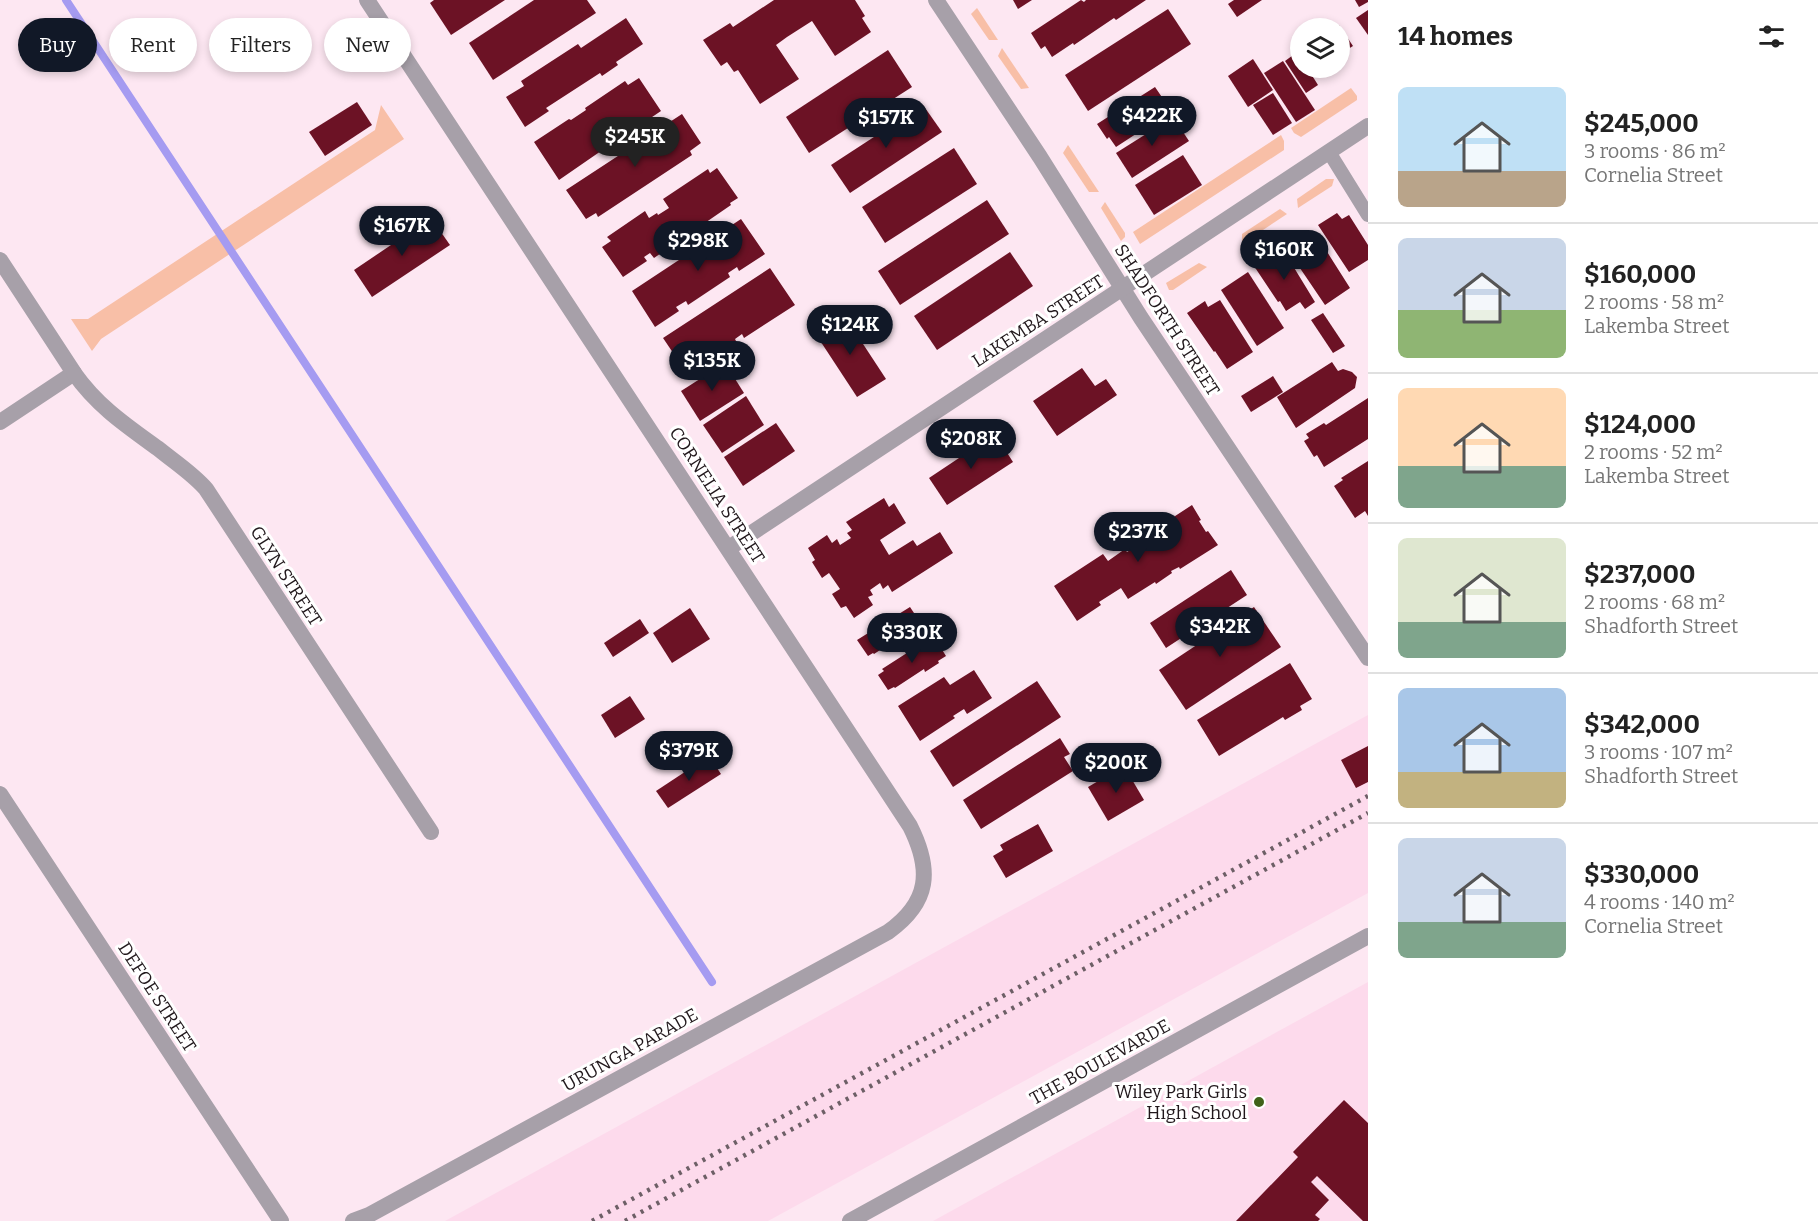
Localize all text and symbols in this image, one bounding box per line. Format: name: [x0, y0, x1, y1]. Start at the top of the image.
chip: Buy: [18, 18, 97, 72]
chip: Rent: [109, 18, 197, 72]
chip: Filters: [209, 18, 312, 72]
chip: New: [324, 18, 411, 72]
map controls: [1290, 18, 1350, 78]
button: layers: [1290, 18, 1350, 78]
icon: filters: [1755, 20, 1788, 53]
text: 14 homes: [1398, 21, 1513, 52]
pin: $422K: [1110, 96, 1194, 147]
pin: $157K: [844, 98, 928, 149]
text: $422K: [1121, 103, 1183, 127]
text: $157K: [858, 105, 914, 129]
text: $245,000: [1584, 108, 1699, 139]
icon: home: [1446, 111, 1518, 183]
pin: $245K: [593, 117, 677, 168]
text: $245K: [605, 124, 665, 148]
text: 3 rooms · 86 m²: [1584, 139, 1726, 163]
text: Cornelia Street: [1584, 163, 1723, 187]
pin: $167K: [360, 206, 444, 257]
text: $167K: [373, 213, 431, 237]
pin: $298K: [656, 221, 740, 272]
text: $298K: [667, 228, 729, 252]
pin: $160K: [1242, 230, 1326, 281]
text: $160K: [1254, 237, 1314, 261]
street label: SHADFORTH STREET: [1110, 240, 1225, 400]
text: $160,000: [1584, 259, 1696, 290]
icon: home: [1446, 262, 1518, 334]
street label: LAKEMBA STREET: [968, 270, 1108, 372]
text: 2 rooms · 58 m²: [1584, 290, 1724, 314]
pin: $124K: [808, 305, 892, 356]
text: $124K: [821, 312, 879, 336]
text: Lakemba Street: [1584, 314, 1729, 338]
pin: $135K: [670, 341, 754, 392]
text: $135K: [683, 348, 741, 372]
text: $124,000: [1584, 409, 1696, 440]
icon: home: [1446, 412, 1518, 484]
pin: $208K: [929, 419, 1013, 470]
street label: CORNELIA STREET: [665, 423, 770, 568]
text: $208K: [940, 426, 1002, 450]
text: 2 rooms · 52 m²: [1584, 440, 1723, 464]
text: Lakemba Street: [1584, 464, 1729, 488]
pin: $237K: [1096, 512, 1180, 563]
text: $237K: [1108, 519, 1168, 543]
street label: GLYN STREET: [245, 522, 327, 631]
text: $237,000: [1584, 559, 1696, 590]
icon: home: [1446, 562, 1518, 634]
text: 2 rooms · 68 m²: [1584, 590, 1725, 614]
pin: $342K: [1178, 607, 1262, 658]
pin: $330K: [870, 613, 954, 664]
text: $342K: [1189, 614, 1251, 638]
text: Shadforth Street: [1584, 614, 1738, 638]
text: $330K: [881, 620, 943, 644]
text: $342,000: [1584, 709, 1700, 740]
icon: home: [1446, 712, 1518, 784]
pin: $379K: [647, 731, 731, 782]
text: $379K: [659, 738, 719, 762]
text: 3 rooms · 107 m²: [1584, 740, 1733, 764]
pin: $200K: [1074, 743, 1158, 794]
text: $200K: [1084, 750, 1148, 774]
text: Shadforth Street: [1584, 764, 1738, 788]
text: $330,000: [1584, 859, 1699, 890]
icon: home: [1446, 862, 1518, 934]
text: 4 rooms · 140 m²: [1584, 890, 1735, 914]
text: Cornelia Street: [1584, 914, 1723, 938]
street label: DEFOE STREET: [113, 938, 201, 1056]
street label: URUNGA PARADE: [558, 1004, 702, 1096]
street label: THE BOULEVARDE: [1026, 1014, 1174, 1110]
place label: Wiley Park Girls High School: [1115, 1081, 1247, 1124]
marker: Wiley Park Girls High School: [1252, 1095, 1266, 1109]

